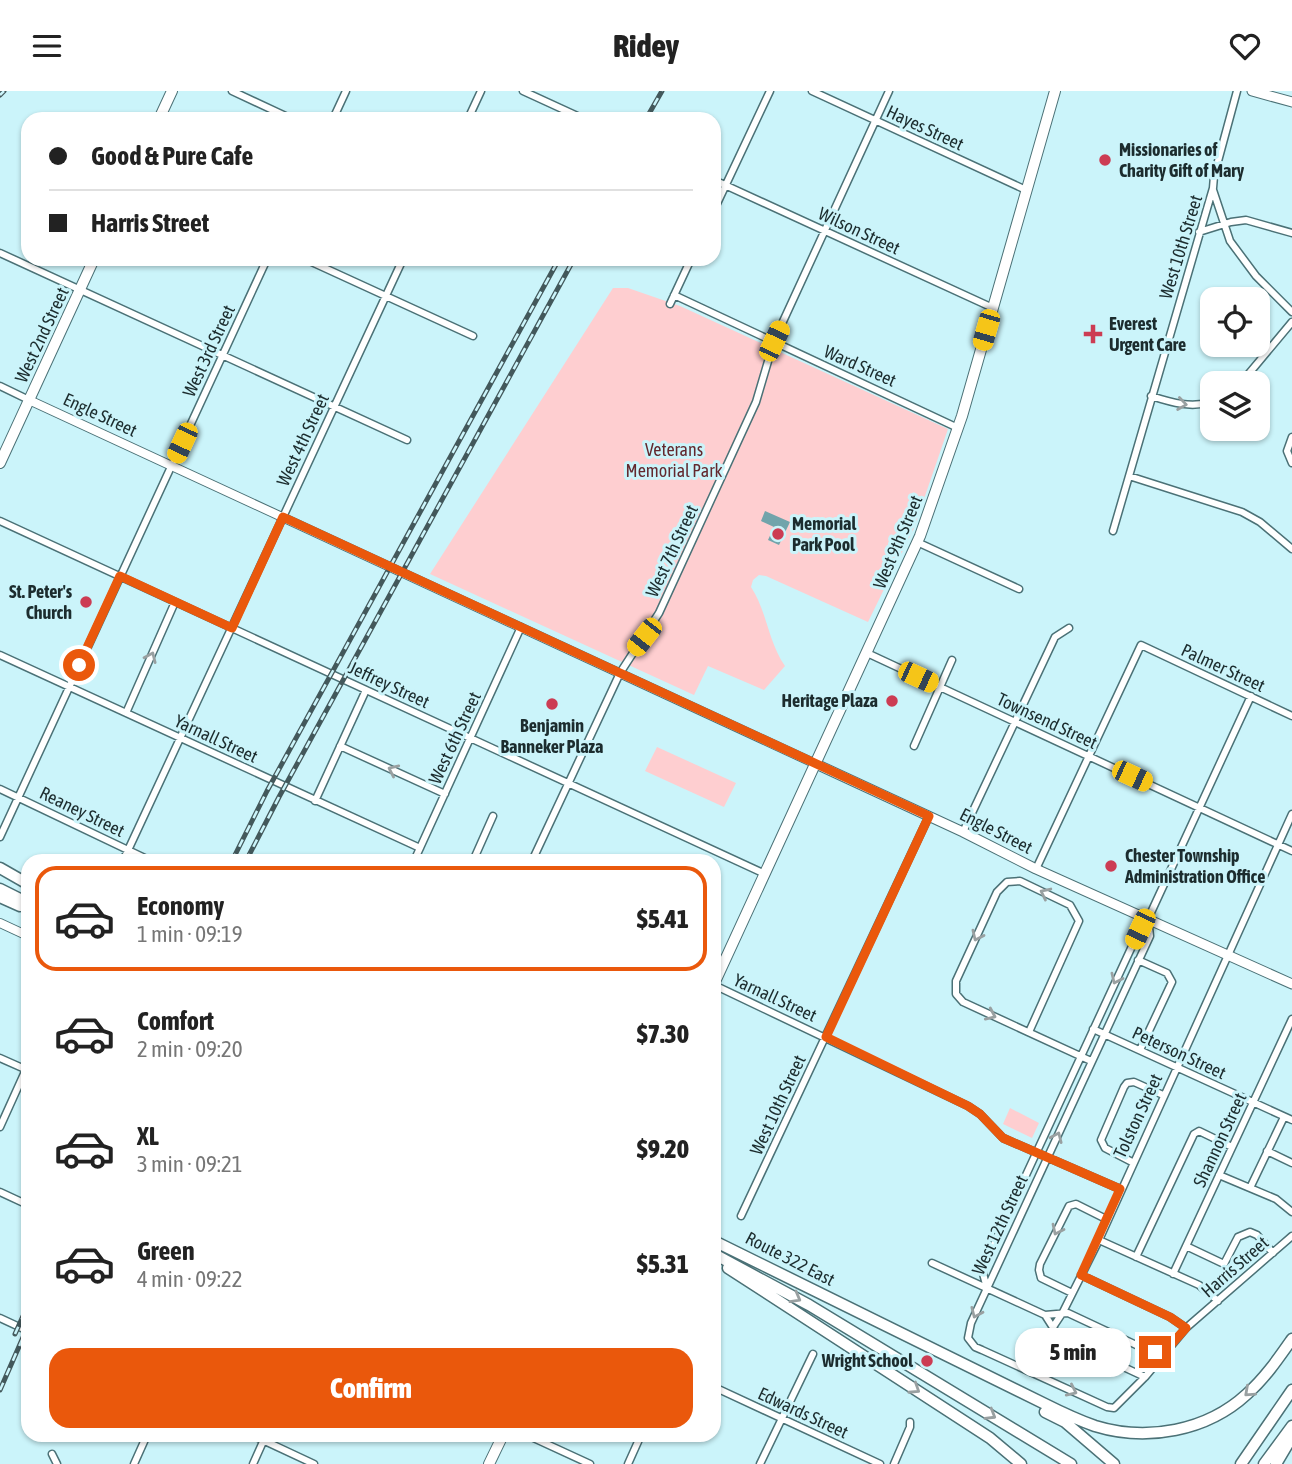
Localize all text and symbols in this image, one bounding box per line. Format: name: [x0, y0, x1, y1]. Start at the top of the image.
icon: menu: [28, 27, 66, 65]
text: Ridey: [613, 27, 679, 64]
icon: heart: [1226, 27, 1264, 65]
street label: Hayes Street: [883, 101, 967, 155]
place label: Missionaries of Charity Gift of Mary: [1119, 139, 1245, 181]
text: Good & Pure Cafe: [91, 141, 253, 171]
marker: Missionaries of Charity Gift of Mary: [1097, 152, 1113, 168]
street label: West 10th Street: [1155, 192, 1206, 301]
street label: Wilson Street: [815, 203, 903, 259]
text: Harris Street: [91, 208, 209, 238]
street label: West 2nd Street: [10, 284, 73, 386]
map controls: [1200, 287, 1270, 441]
button: locate: [1200, 287, 1270, 357]
street label: West 3rd Street: [178, 302, 239, 400]
car: [971, 307, 1002, 353]
place label: Everest Urgent Care: [1109, 313, 1186, 355]
car: [756, 318, 793, 364]
marker: Everest Urgent Care: [1083, 324, 1103, 344]
street label: Ward Street: [821, 340, 900, 391]
button: layers: [1200, 371, 1270, 441]
street label: Engle Street: [60, 388, 140, 441]
street label: West 4th Street: [272, 390, 333, 489]
one-way arrow: [1176, 396, 1188, 411]
car: [164, 420, 201, 466]
park label: Veterans Memorial Park: [626, 439, 722, 481]
street label: West 9th Street: [869, 492, 927, 591]
street label: West 7th Street: [641, 501, 702, 600]
place label: Memorial Park Pool: [792, 513, 856, 555]
marker: Memorial Park Pool: [770, 526, 786, 542]
place label: St. Peter's Church: [9, 581, 73, 623]
marker: St. Peter's Church: [78, 594, 94, 610]
car: [623, 614, 666, 660]
street label: Palmer Street: [1178, 639, 1268, 696]
route start: [63, 649, 95, 681]
one-way arrow: [143, 652, 157, 665]
street label: Jeffrey Street: [346, 657, 433, 712]
car: [895, 659, 942, 695]
street label: West 6th Street: [424, 688, 485, 787]
street label: Townsend Street: [994, 688, 1101, 753]
place label: Heritage Plaza: [782, 690, 878, 711]
marker: Heritage Plaza: [884, 693, 900, 709]
marker: Benjamin Banneker Plaza: [544, 696, 560, 712]
street label: Yarnall Street: [171, 710, 261, 767]
place label: Benjamin Banneker Plaza: [501, 715, 603, 757]
car: [1109, 758, 1156, 794]
one-way arrow: [388, 764, 400, 778]
street label: Reaney Street: [36, 782, 128, 841]
street label: Engle Street: [956, 803, 1036, 858]
place label: Chester Township Administration Office: [1124, 845, 1265, 887]
marker: Chester Township Administration Office: [1103, 858, 1119, 874]
icon: car: [53, 887, 116, 950]
one-way arrow: [1040, 887, 1052, 901]
text: Economy: [137, 891, 224, 921]
text: $5.41: [637, 904, 689, 934]
car: [1122, 906, 1159, 952]
text: 1 min · 09:19: [137, 921, 243, 947]
one-way arrow: [971, 929, 985, 941]
street label: Yarnall Street: [730, 969, 820, 1026]
one-way arrow: [1110, 972, 1124, 984]
icon: car: [53, 1002, 116, 1065]
text: Comfort: [137, 1006, 214, 1036]
one-way arrow: [984, 1007, 996, 1021]
text: $7.30: [637, 1019, 689, 1049]
street label: Peterson Street: [1129, 1022, 1229, 1083]
text: 2 min · 09:20: [137, 1036, 243, 1062]
street label: West 10th Street: [745, 1052, 810, 1158]
street label: Tolston Street: [1109, 1070, 1166, 1161]
street label: Shannon Street: [1189, 1089, 1250, 1190]
icon: car: [53, 1117, 116, 1180]
text: XL: [137, 1121, 159, 1151]
one-way arrow: [1049, 1132, 1063, 1144]
text: $9.20: [637, 1134, 689, 1164]
text: 3 min · 09:21: [137, 1151, 243, 1177]
street label: West 12th Street: [967, 1172, 1032, 1278]
one-way arrow: [1051, 1223, 1065, 1235]
street label: Route 322 East: [742, 1227, 838, 1290]
icon: car: [53, 1232, 116, 1295]
street label: Harris Street: [1197, 1232, 1272, 1301]
text: Green: [137, 1236, 195, 1266]
text: $5.31: [637, 1249, 689, 1279]
text: 4 min · 09:22: [137, 1266, 243, 1292]
one-way arrow: [789, 1290, 801, 1303]
one-way arrow: [970, 1305, 984, 1318]
callout: 5 min: [1015, 1327, 1130, 1377]
route end: [1139, 1336, 1171, 1368]
text: 5 min: [1050, 1339, 1096, 1365]
button: Confirm: [49, 1348, 693, 1428]
place label: Wright School: [821, 1350, 913, 1371]
marker: Wright School: [919, 1353, 935, 1369]
one-way arrow: [908, 1380, 921, 1393]
street label: Edwards Street: [755, 1382, 852, 1443]
one-way arrow: [1065, 1383, 1077, 1397]
one-way arrow: [1244, 1384, 1257, 1396]
one-way arrow: [983, 1407, 996, 1420]

